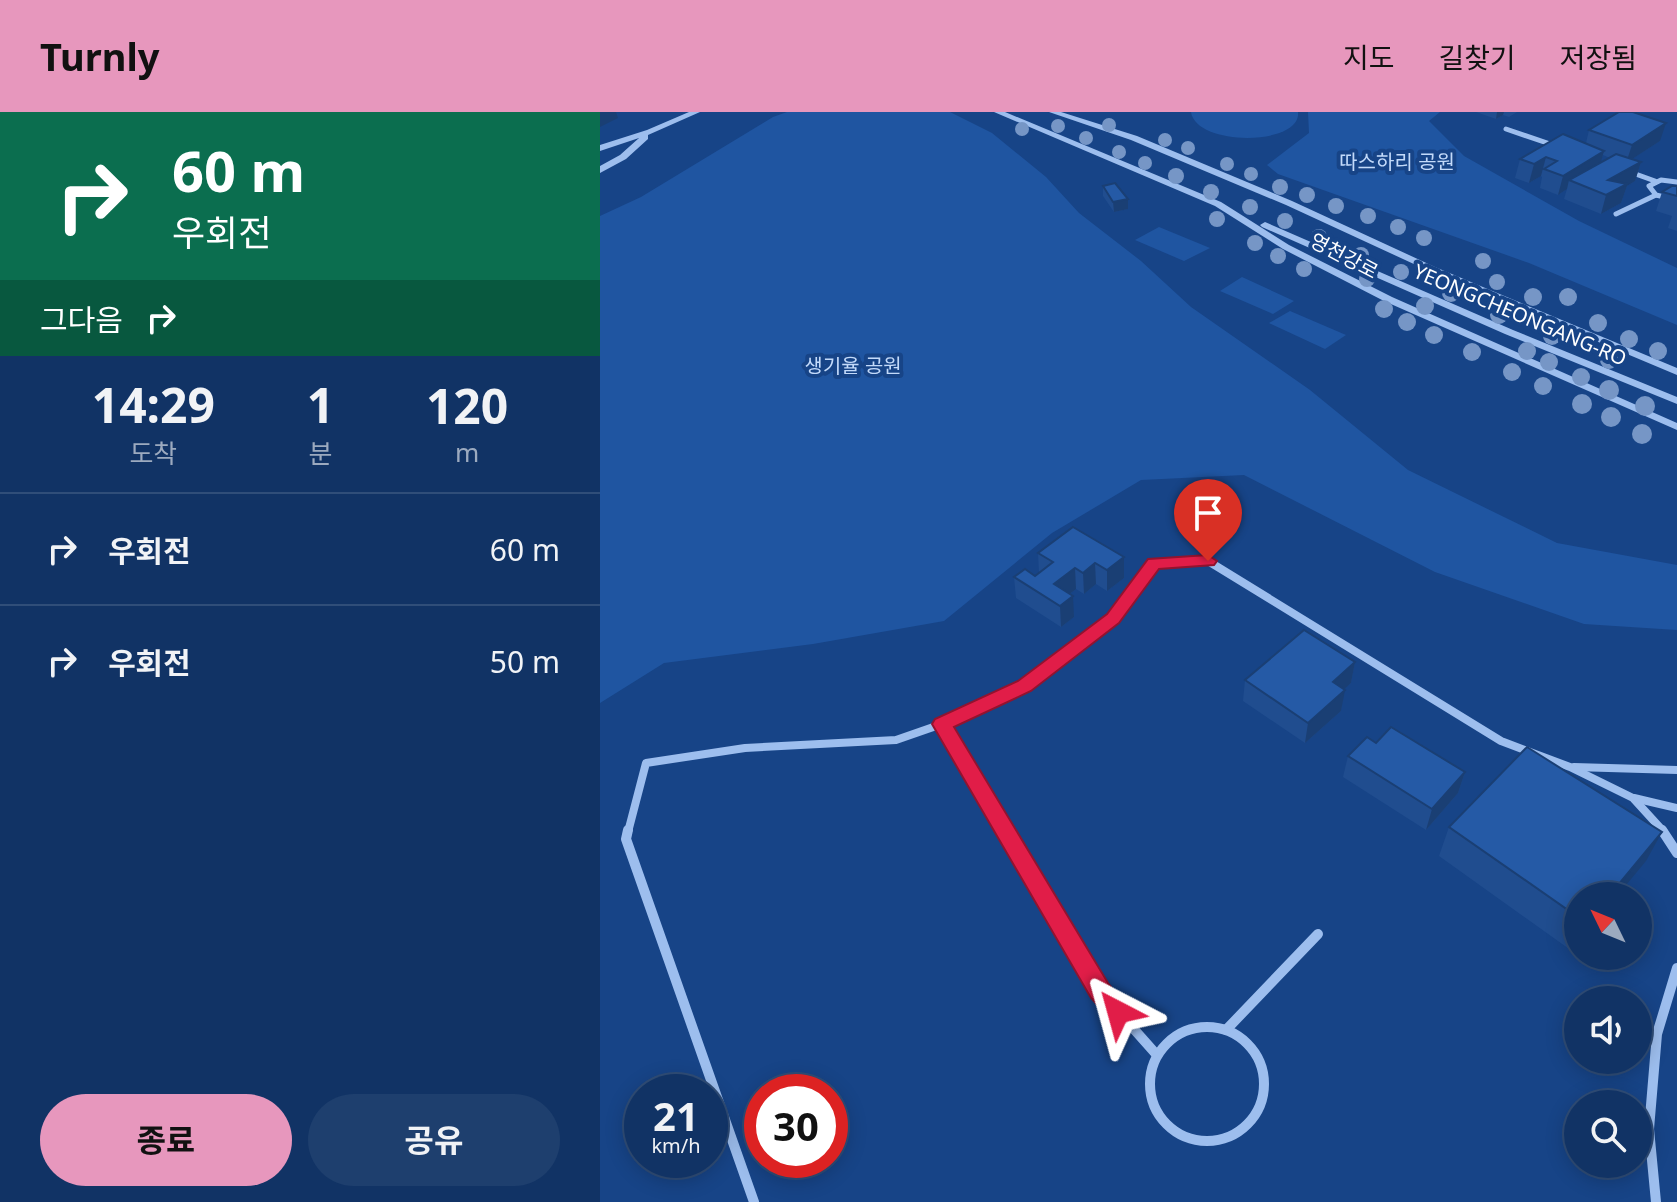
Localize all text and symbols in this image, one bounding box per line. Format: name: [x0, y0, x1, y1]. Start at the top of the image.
text: Turnly: [40, 30, 159, 82]
text: 지도: [1343, 38, 1394, 76]
text: 길찾기: [1438, 38, 1516, 76]
text: 저장됨: [1560, 38, 1637, 76]
text: 60 m: [172, 132, 305, 208]
icon: right: [40, 144, 144, 248]
park label: 따스하리 공원: [1339, 148, 1455, 175]
text: 우회전: [172, 208, 271, 257]
street label: 영천강로: [1305, 226, 1383, 285]
street label: YEONGCHEONGANG-RO: [1410, 257, 1631, 372]
icon: right: [139, 296, 183, 340]
text: 그다음: [40, 299, 123, 340]
park label: 생기율 공원: [804, 352, 902, 379]
text: 14:29: [92, 372, 215, 437]
text: 1: [307, 372, 334, 437]
text: 120: [426, 373, 508, 438]
text: m: [455, 434, 479, 470]
text: 도착: [129, 435, 177, 471]
text: 분: [308, 435, 332, 471]
pin: [1174, 479, 1242, 561]
icon: arrive: [1186, 491, 1230, 535]
icon: right: [40, 527, 84, 571]
text: 60 m: [490, 529, 560, 570]
text: 우회전: [108, 530, 191, 571]
icon: right: [40, 639, 84, 683]
text: 50 m: [490, 641, 560, 682]
text: 우회전: [108, 642, 191, 683]
north arrow: [1564, 882, 1652, 970]
map controls: [1564, 882, 1652, 1178]
position arrow: [1076, 970, 1160, 1054]
button: sound: [1564, 986, 1652, 1074]
speed limit sign: 30: [744, 1074, 848, 1178]
text: 21: [653, 1088, 699, 1143]
button: search: [1564, 1090, 1652, 1178]
button: 종료: [40, 1094, 292, 1186]
button: 공유: [308, 1094, 560, 1186]
text: km/h: [651, 1132, 701, 1159]

